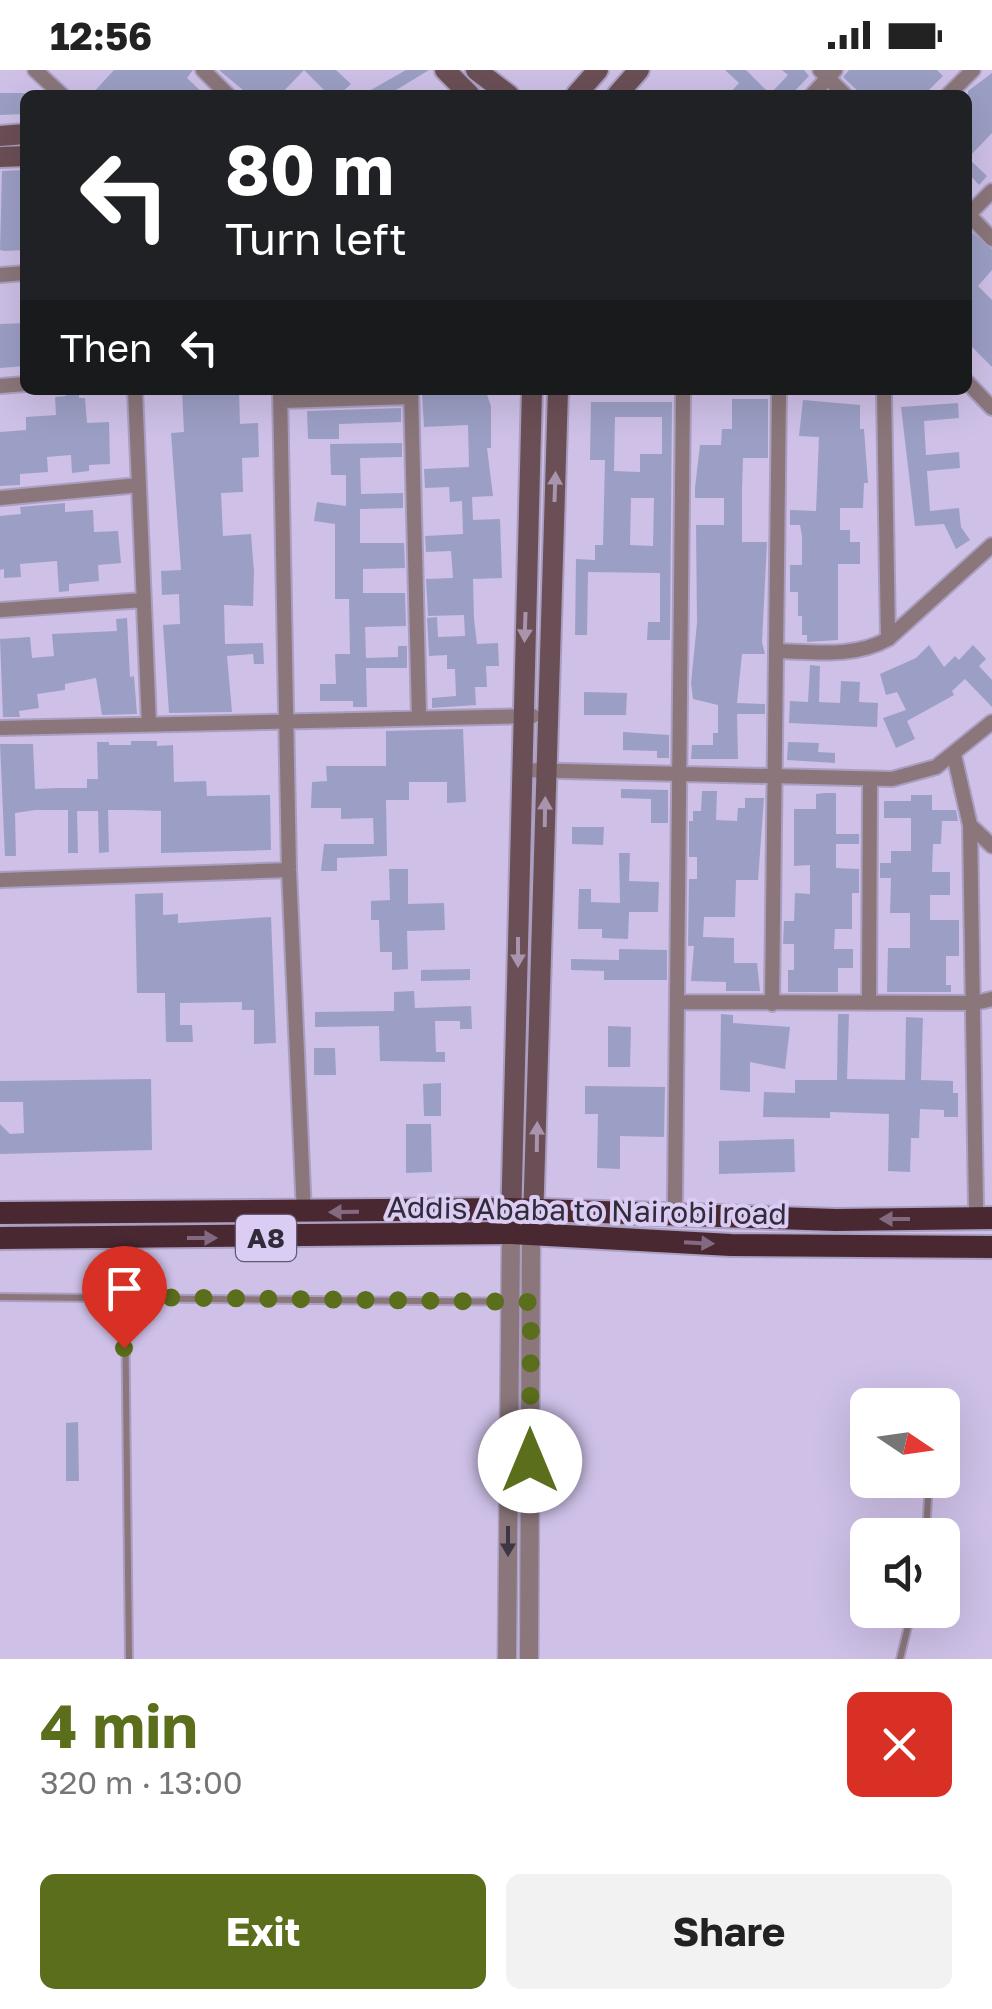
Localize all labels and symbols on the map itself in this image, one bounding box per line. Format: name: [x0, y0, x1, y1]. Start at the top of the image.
one-way arrow: [548, 470, 564, 502]
one-way arrow: [517, 612, 533, 644]
one-way arrow: [537, 795, 553, 827]
one-way arrow: [510, 937, 526, 969]
one-way arrow: [529, 1120, 545, 1152]
street label: Addis Ababa to Nairobi road: [387, 1189, 787, 1231]
one-way arrow: [327, 1204, 359, 1220]
one-way arrow: [878, 1211, 910, 1227]
road number: A8: [236, 1215, 296, 1261]
one-way arrow: [187, 1230, 219, 1246]
one-way arrow: [683, 1235, 715, 1251]
pin: [82, 1246, 167, 1349]
north arrow: [850, 1388, 960, 1498]
position arrow: [478, 1409, 582, 1513]
one-way arrow: [500, 1525, 516, 1557]

